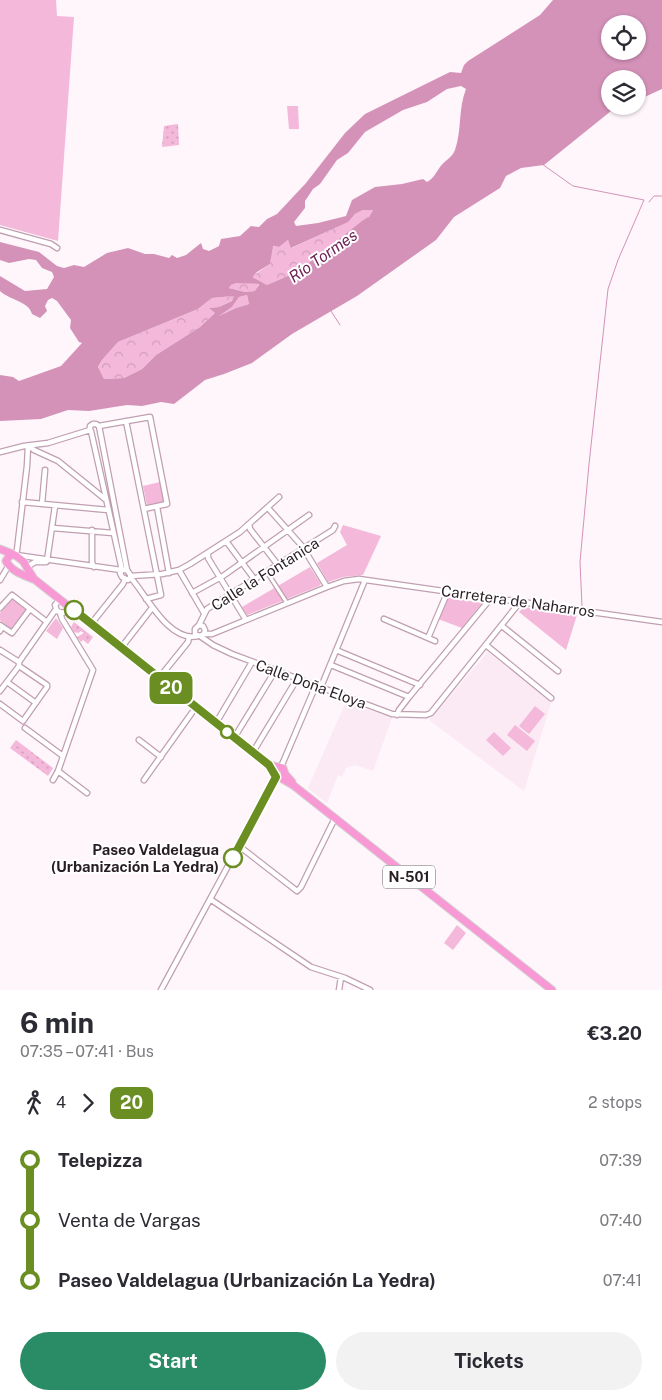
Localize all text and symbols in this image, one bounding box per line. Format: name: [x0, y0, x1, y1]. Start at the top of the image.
map controls: [601, 15, 646, 115]
button: locate: [601, 15, 646, 60]
button: layers: [601, 70, 646, 115]
water label: Río Tormes: [285, 225, 361, 286]
street label: Calle la Fontanica: [208, 534, 322, 614]
street label: Carretera de Naharros: [440, 582, 596, 620]
unlabelled marker: [64, 600, 84, 620]
street label: Calle Doña Eloya: [253, 656, 369, 712]
line badge: 20: [148, 672, 194, 704]
text: 20: [159, 677, 183, 698]
unlabelled marker: [220, 725, 234, 739]
place label: Paseo Valdelagua (Urbanización La Yedra): [51, 841, 219, 875]
marker: Paseo Valdelagua (Urbanización La Yedra): [223, 848, 243, 868]
road number: N-501: [383, 866, 435, 889]
text: 6 min: [20, 1006, 94, 1039]
text: €3.20: [587, 1022, 642, 1044]
text: 07:35 – 07:41 · Bus: [20, 1042, 154, 1061]
icon: walk: [20, 1089, 48, 1117]
icon: forward: [74, 1089, 102, 1117]
text: 20: [120, 1092, 143, 1113]
text: 4: [56, 1093, 66, 1112]
text: 2 stops: [588, 1093, 642, 1112]
text: Telepizza: [58, 1149, 143, 1171]
text: 07:39: [599, 1151, 642, 1170]
text: Venta de Vargas: [58, 1209, 201, 1231]
text: 07:40: [600, 1211, 642, 1230]
text: Paseo Valdelagua (Urbanización La Yedra): [58, 1269, 436, 1291]
text: 07:41: [603, 1271, 642, 1290]
button: Start: [20, 1332, 326, 1390]
button: Tickets: [336, 1332, 642, 1390]

